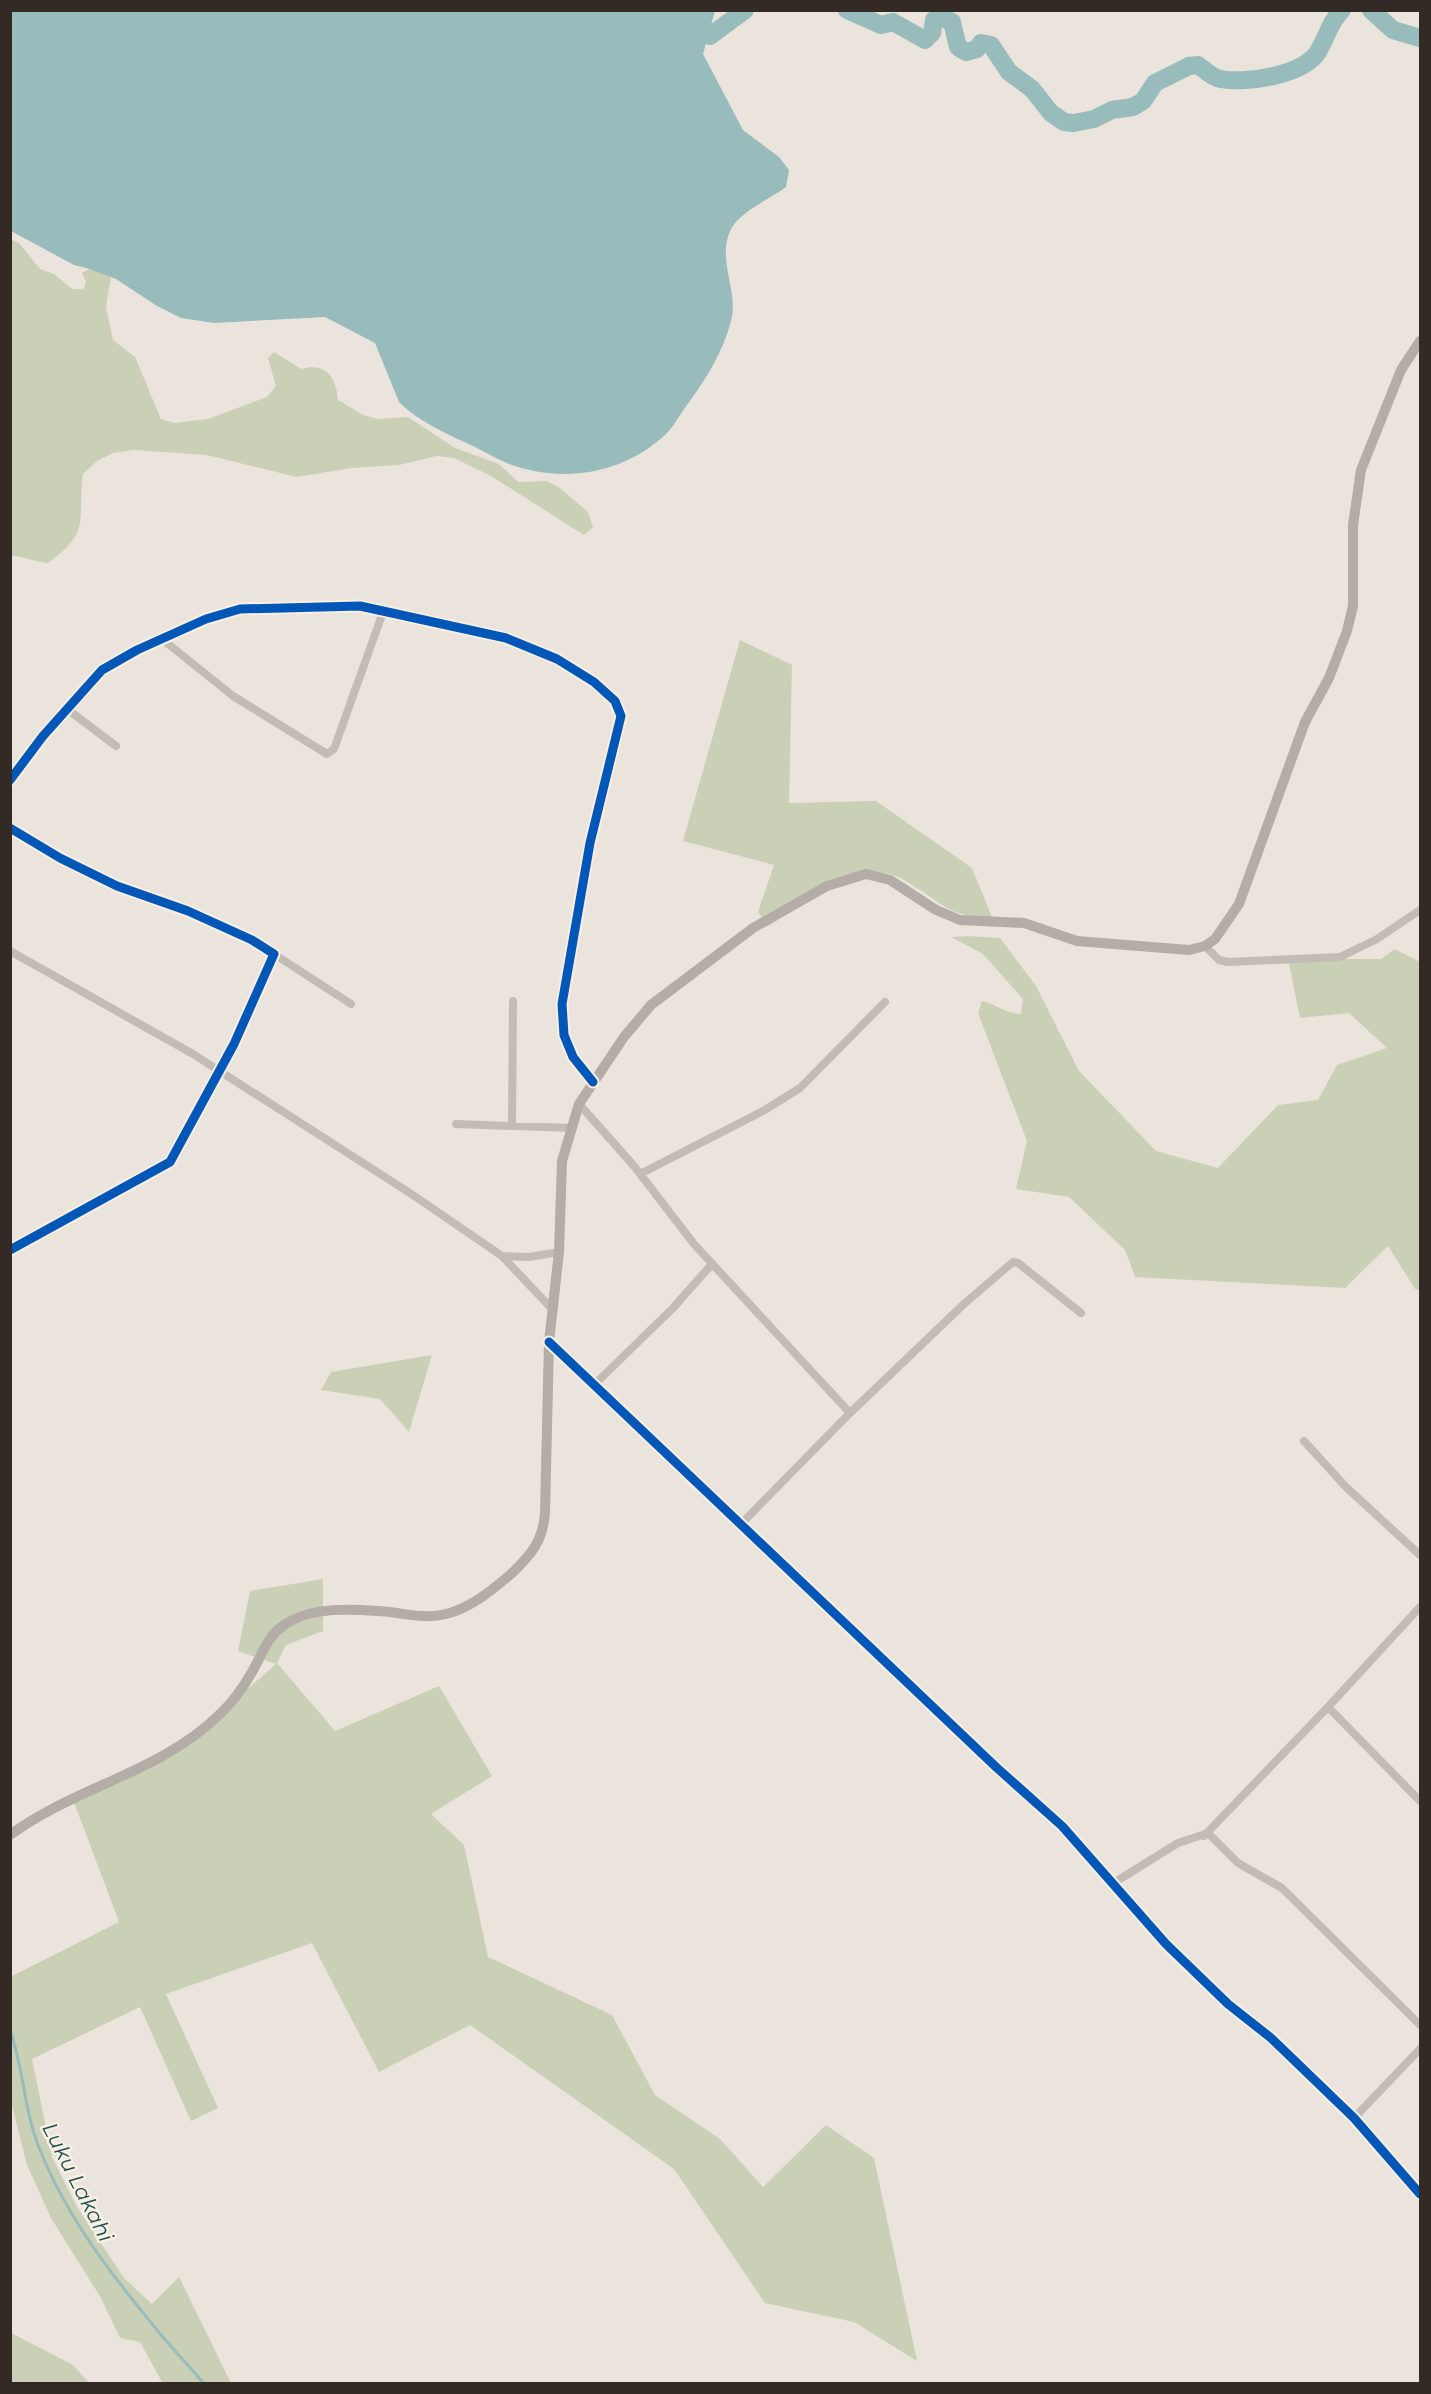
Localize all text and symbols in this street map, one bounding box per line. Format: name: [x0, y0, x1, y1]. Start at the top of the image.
water label: Luku Lakahi: [37, 2118, 119, 2246]

